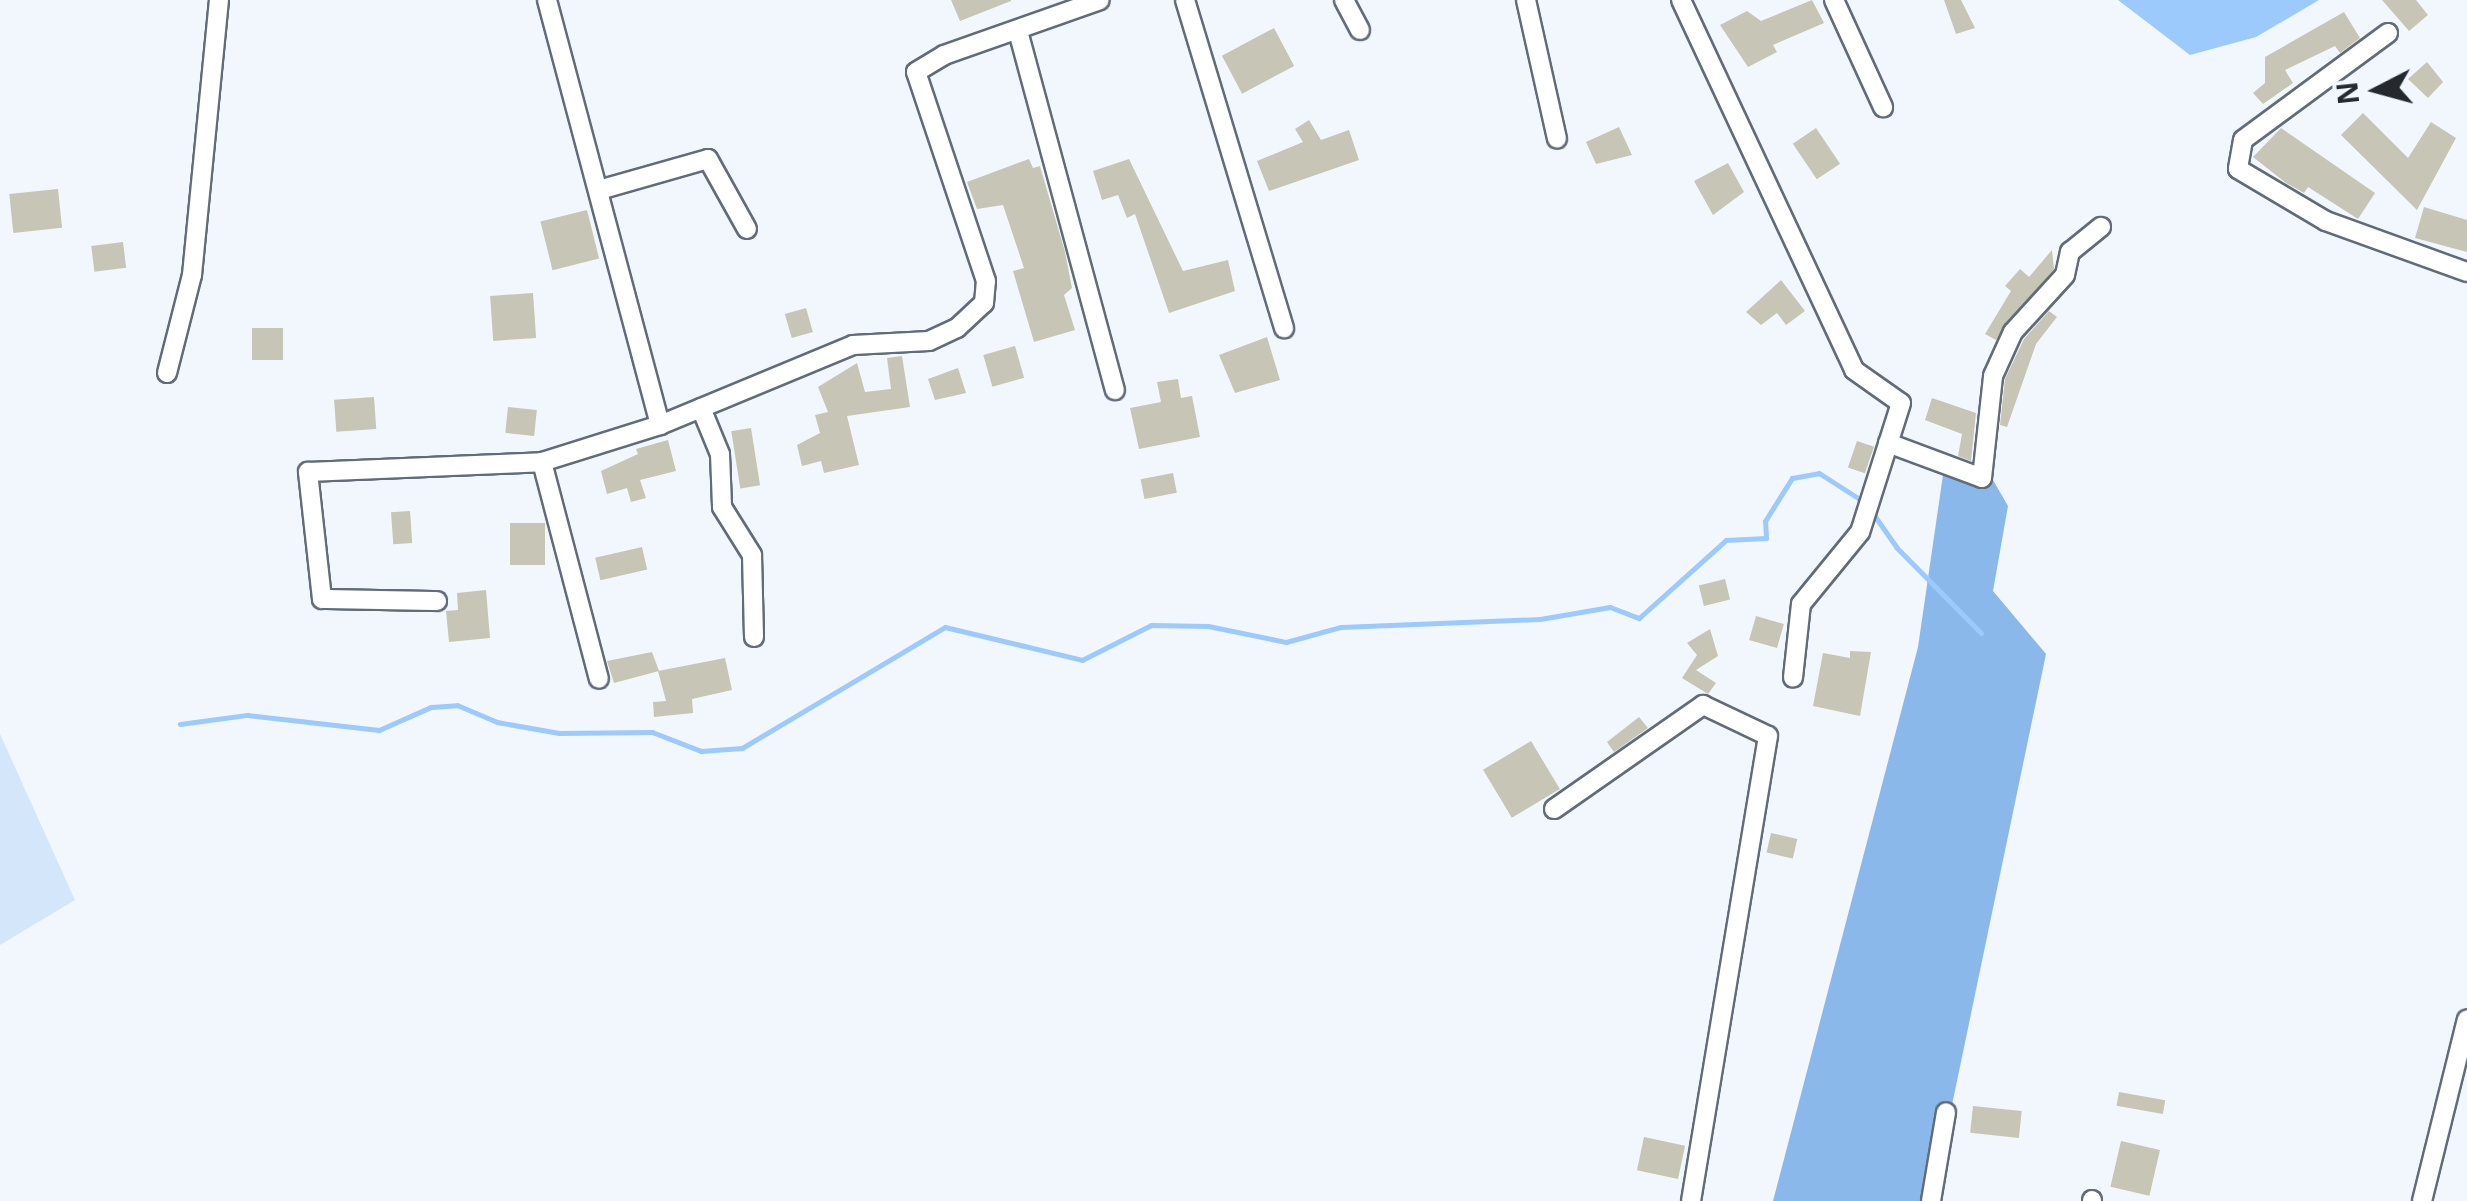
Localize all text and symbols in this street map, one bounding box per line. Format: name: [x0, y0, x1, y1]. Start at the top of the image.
north arrow: [2327, 40, 2427, 140]
text: N: [2327, 80, 2367, 106]

